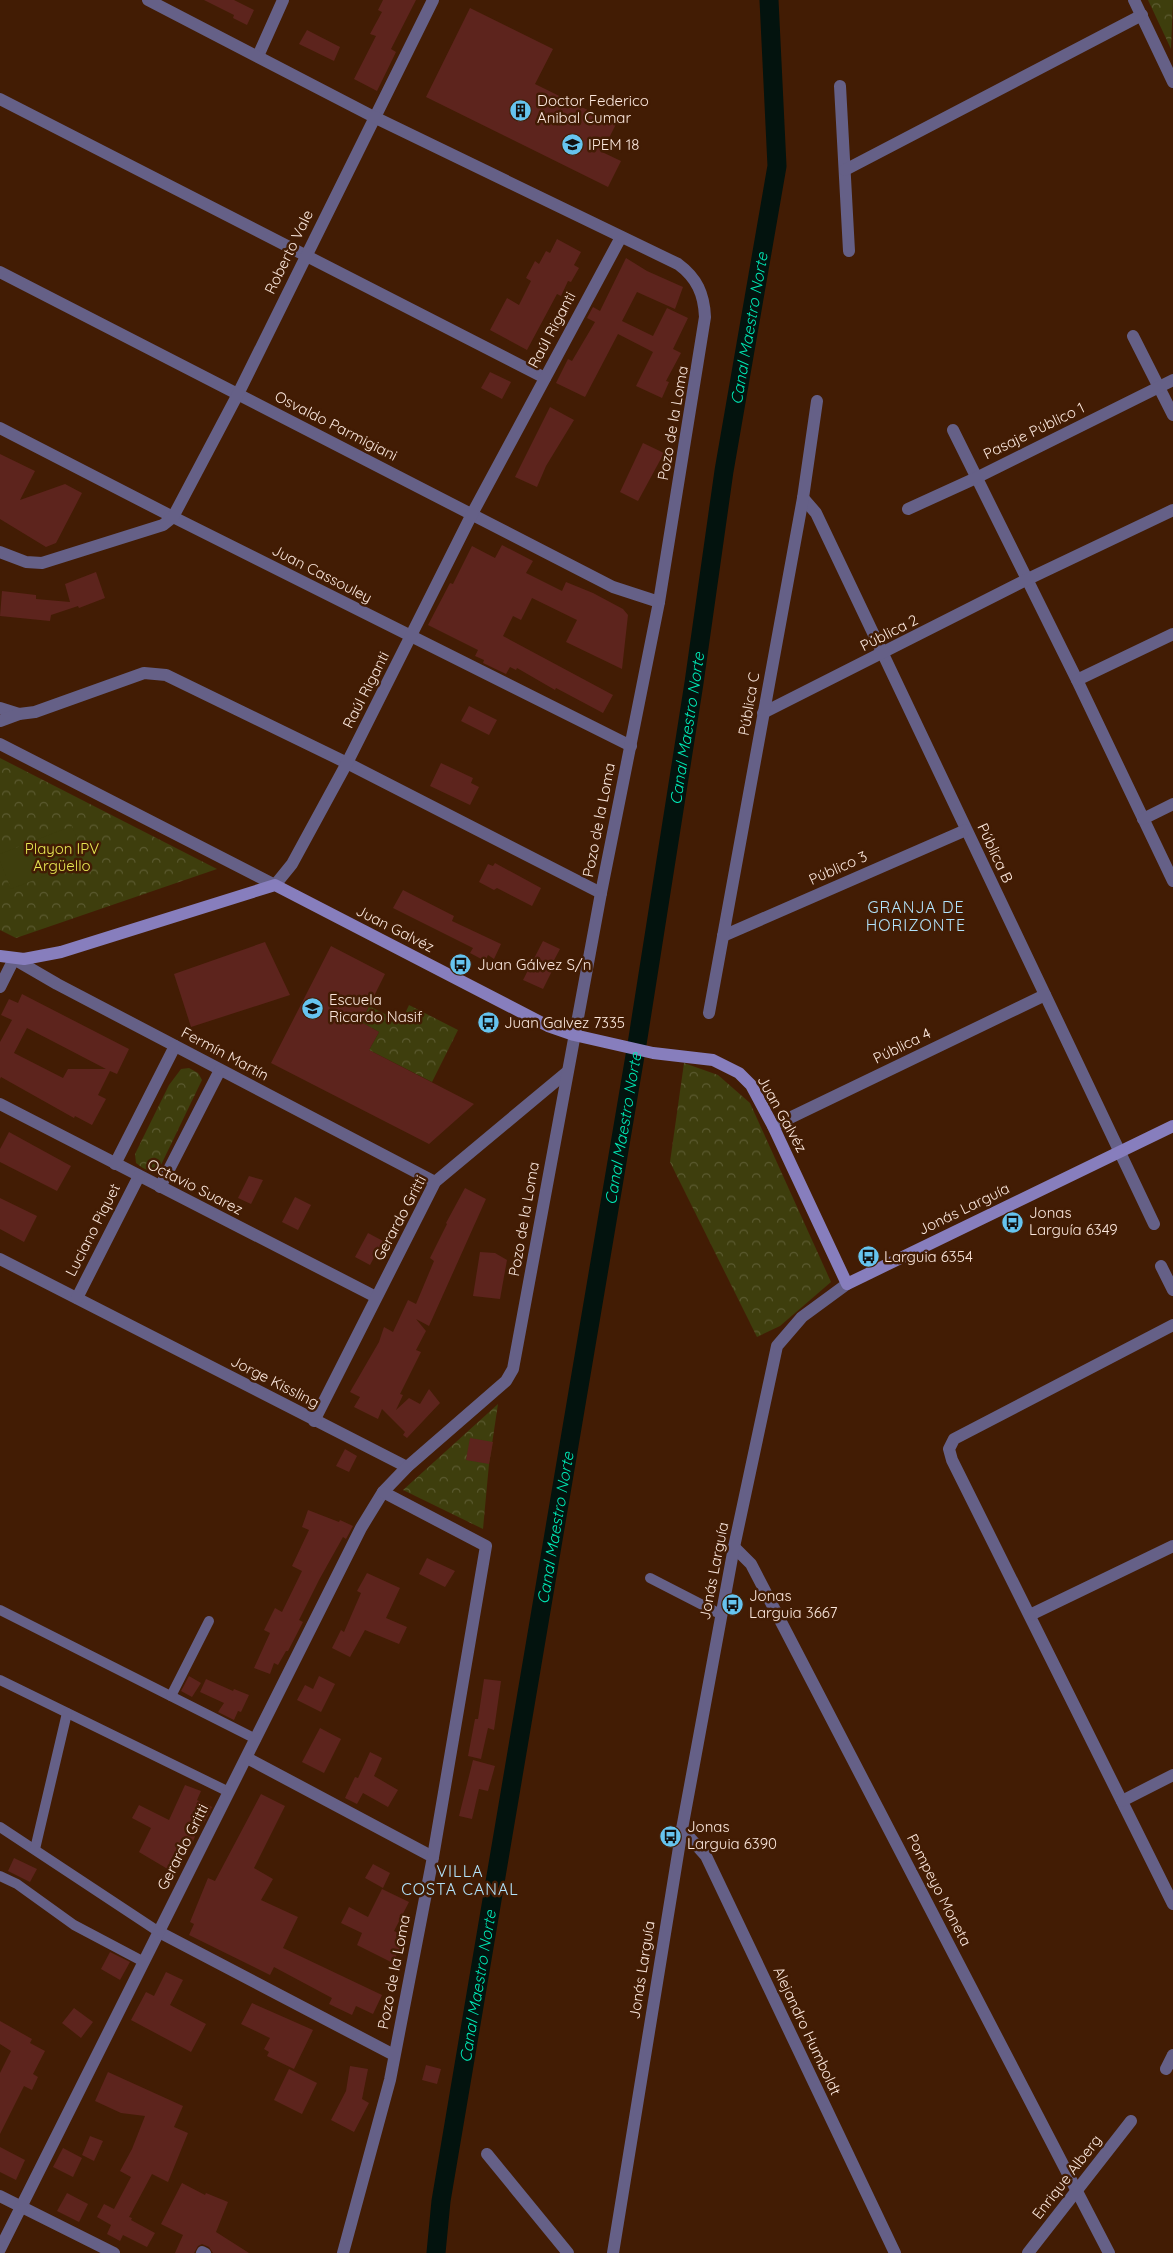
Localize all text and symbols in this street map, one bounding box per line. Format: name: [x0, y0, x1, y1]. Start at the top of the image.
place label: Doctor Federico Anibal Cumar: [537, 91, 649, 127]
building icon: Doctor Federico Anibal Cumar: [509, 98, 533, 122]
school or university icon: IPEM 18: [560, 133, 584, 157]
place label: IPEM 18: [588, 135, 639, 154]
street label: Roberto Vale: [260, 207, 317, 297]
water label: Canal Maestro Norte: [726, 250, 772, 406]
street label: Raúl Riganti: [524, 288, 580, 371]
street label: Pozo de la Loma: [653, 364, 692, 482]
street label: Osvaldo Parmigiani: [272, 386, 401, 465]
street label: Pasaje Público 1: [980, 398, 1088, 463]
street label: Juan Cassouley: [269, 540, 375, 607]
street label: Pública 2: [857, 610, 921, 655]
street label: Raúl Riganti: [338, 648, 393, 731]
water label: Canal Maestro Norte: [665, 650, 708, 806]
street label: Pública C: [734, 671, 763, 737]
street label: Pozo de la Loma: [578, 761, 619, 879]
street label: Pública B: [973, 820, 1018, 886]
park label: Playon IPV Argüello: [25, 839, 99, 875]
street label: Público 3: [806, 846, 870, 889]
district label: GRANJA DE HORIZONTE: [866, 897, 966, 935]
street label: Juan Galvéz: [353, 901, 438, 956]
bus stop icon: Juan Gálvez S/n: [449, 953, 473, 977]
place label: Juan Gálvez S/n: [477, 955, 591, 974]
place label: Escuela Ricardo Nasif: [329, 990, 423, 1026]
school or university icon: Escuela Ricardo Nasif: [301, 997, 325, 1021]
bus stop icon: Juan Galvez 7335: [476, 1011, 500, 1035]
place label: Juan Galvez 7335: [504, 1013, 625, 1032]
street label: Fermín Martín: [178, 1023, 272, 1085]
street label: Pública 4: [870, 1023, 934, 1068]
water label: Canal Maestro Norte: [600, 1050, 646, 1206]
street label: Juan Galvéz: [753, 1072, 811, 1156]
street label: Octavio Suarez: [144, 1154, 246, 1219]
street label: Pozo de la Loma: [504, 1160, 543, 1278]
street label: Gerardo Gritti: [369, 1172, 430, 1264]
street label: Jonás Larguía: [915, 1178, 1013, 1239]
street label: Luciano Piquet: [61, 1180, 124, 1279]
place label: Jonas Larguía 6349: [1029, 1203, 1118, 1239]
bus stop icon: Jonas Larguía 6349: [1001, 1210, 1025, 1234]
bus stop icon: Larguia 6354: [856, 1245, 880, 1269]
place label: Larguia 6354: [884, 1247, 973, 1266]
street label: Jorge Kissling: [228, 1351, 323, 1412]
water label: Canal Maestro Norte: [532, 1449, 578, 1605]
street label: Jonás Larguía: [695, 1520, 732, 1621]
place label: Jonas Larguia 3667: [749, 1586, 838, 1622]
bus stop icon: Jonas Larguia 3667: [721, 1593, 745, 1617]
street label: Gerardo Gritti: [153, 1801, 212, 1893]
place label: Jonas Larguia 6390: [687, 1817, 777, 1853]
bus stop icon: Jonas Larguia 6390: [659, 1824, 683, 1848]
street label: Pompeyo Moneta: [903, 1830, 976, 1949]
district label: VILLA COSTA CANAL: [401, 1861, 519, 1899]
water label: Canal Maestro Norte: [455, 1908, 500, 2064]
street label: Pozo de la Loma: [373, 1913, 414, 2031]
street label: Jonás Larguía: [624, 1919, 659, 2020]
street label: Alejandro Humboldt: [769, 1964, 846, 2098]
street label: Enrique Alberg: [1028, 2131, 1105, 2223]

